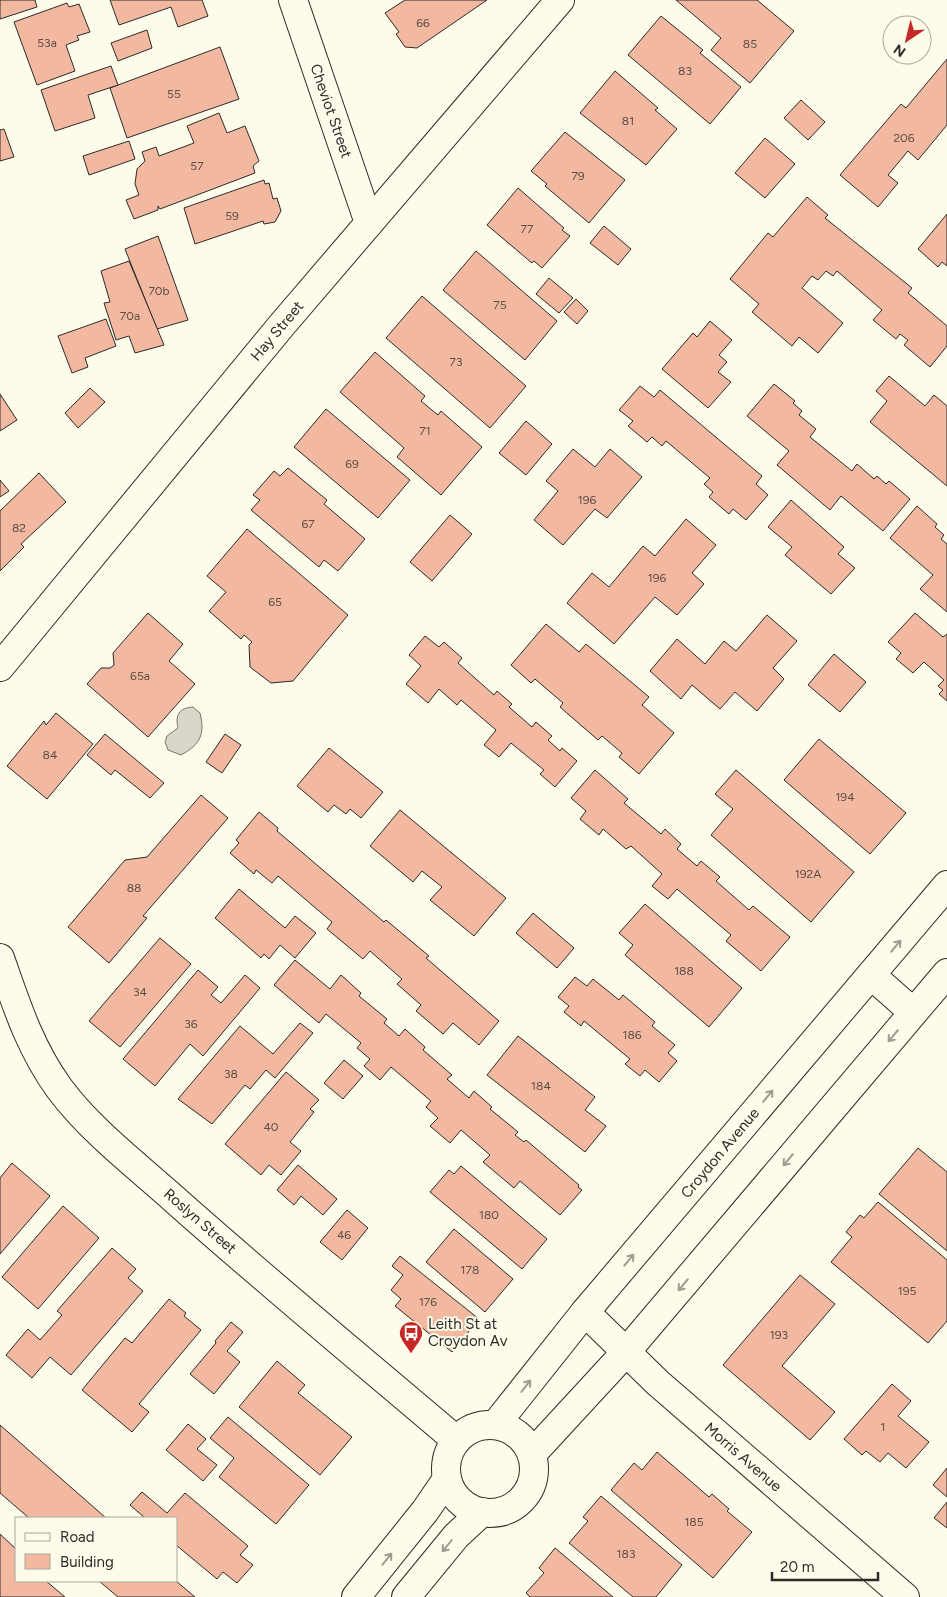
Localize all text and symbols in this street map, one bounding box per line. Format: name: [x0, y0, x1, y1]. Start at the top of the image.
north arrow: [882, 15, 932, 65]
house number: 66: [416, 16, 430, 30]
house number: 53a: [37, 36, 57, 50]
house number: 85: [743, 37, 757, 51]
text: N: [891, 40, 909, 60]
street label: Cheviot Street: [306, 61, 356, 161]
house number: 83: [678, 64, 692, 78]
house number: 55: [167, 87, 181, 101]
house number: 81: [622, 114, 634, 128]
house number: 206: [893, 131, 915, 145]
house number: 57: [190, 159, 204, 173]
house number: 79: [571, 169, 585, 183]
house number: 59: [225, 209, 239, 223]
house number: 77: [521, 222, 534, 236]
house number: 70b: [148, 284, 170, 298]
street label: Hay Street: [247, 297, 307, 365]
house number: 75: [493, 298, 507, 312]
house number: 70a: [120, 309, 140, 323]
house number: 73: [450, 355, 462, 369]
house number: 71: [419, 424, 431, 438]
house number: 69: [345, 457, 359, 471]
house number: 196: [578, 493, 596, 507]
house number: 67: [301, 517, 315, 531]
house number: 82: [12, 521, 26, 535]
house number: 196: [648, 571, 666, 585]
house number: 65: [268, 595, 282, 609]
house number: 65a: [130, 669, 150, 683]
house number: 84: [43, 748, 58, 762]
house number: 194: [835, 790, 855, 804]
house number: 192A: [795, 867, 821, 881]
house number: 88: [127, 881, 141, 895]
one-way arrow: [890, 939, 902, 952]
house number: 188: [674, 964, 694, 978]
house number: 34: [133, 985, 148, 999]
house number: 36: [184, 1017, 198, 1031]
house number: 186: [622, 1028, 642, 1042]
one-way arrow: [887, 1030, 898, 1043]
house number: 38: [224, 1067, 238, 1081]
house number: 184: [531, 1079, 551, 1093]
one-way arrow: [763, 1090, 774, 1103]
street label: Croydon Avenue: [677, 1104, 763, 1202]
house number: 40: [263, 1120, 279, 1134]
one-way arrow: [782, 1154, 793, 1167]
street label: Roslyn Street: [160, 1185, 240, 1258]
house number: 180: [479, 1208, 499, 1222]
house number: 46: [337, 1228, 351, 1242]
one-way arrow: [623, 1254, 634, 1267]
house number: 178: [461, 1263, 479, 1277]
one-way arrow: [677, 1278, 688, 1291]
house number: 195: [898, 1284, 916, 1298]
house number: 176: [419, 1295, 437, 1309]
place label: Leith St at Croydon Av: [428, 1315, 508, 1350]
bus stop icon: Leith St at Croydon Av: [398, 1320, 424, 1354]
house number: 193: [770, 1328, 788, 1342]
one-way arrow: [521, 1380, 532, 1393]
street label: Morris Avenue: [701, 1419, 785, 1495]
house number: 1: [881, 1420, 885, 1434]
house number: 185: [684, 1515, 704, 1529]
legend: [15, 1517, 178, 1582]
text: Road: [60, 1528, 95, 1546]
one-way arrow: [442, 1539, 453, 1552]
house number: 183: [617, 1547, 635, 1561]
scale bar: [772, 1550, 878, 1582]
text: Building: [60, 1553, 114, 1571]
one-way arrow: [381, 1553, 392, 1566]
text: 20 m: [780, 1558, 814, 1576]

